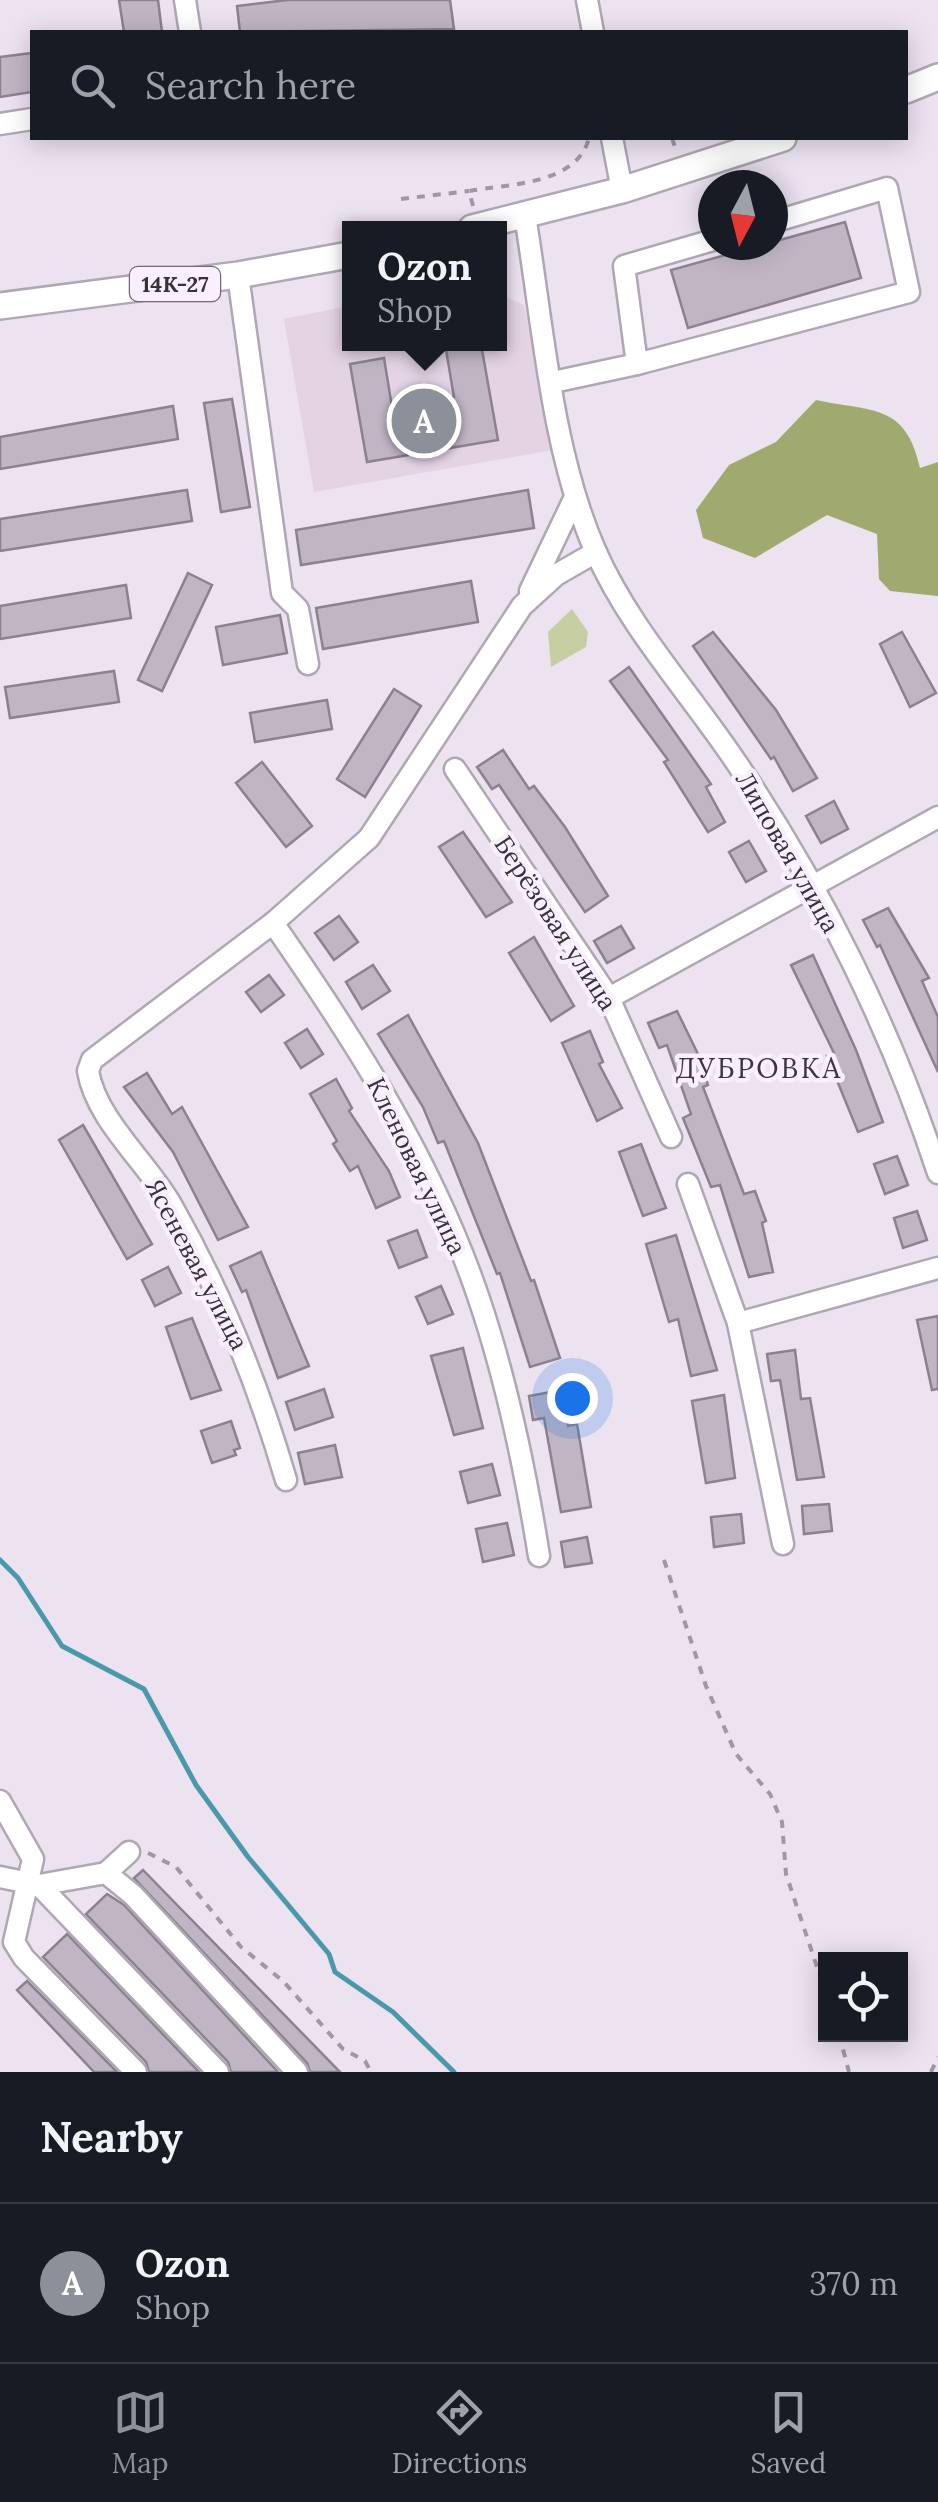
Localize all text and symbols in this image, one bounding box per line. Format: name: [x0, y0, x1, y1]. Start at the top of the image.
search box: [30, 30, 908, 140]
icon: search: [65, 58, 120, 113]
text: Search here: [145, 61, 356, 109]
north arrow: [698, 170, 788, 260]
popup: [342, 221, 507, 351]
text: Ozon: [377, 242, 472, 290]
road number: 14К-27: [130, 267, 220, 301]
text: Shop: [377, 290, 452, 331]
pin: A: [392, 384, 456, 458]
street label: Липовая улица: [729, 766, 847, 938]
street label: Берёзовая улица: [488, 830, 624, 1016]
district label: ДУБРОВКА: [676, 1050, 842, 1086]
street label: Кленовая улица: [360, 1072, 474, 1260]
street label: Ясеневая улица: [138, 1173, 256, 1356]
your location: [547, 1373, 598, 1424]
map controls: [818, 1952, 908, 2042]
button: locate: [818, 1952, 908, 2042]
text: Nearby: [40, 2110, 183, 2164]
text: Ozon: [135, 2239, 230, 2287]
text: A: [62, 2263, 83, 2304]
text: 370 m: [809, 2263, 898, 2304]
text: Shop: [135, 2287, 210, 2328]
tab: Map: [112, 2385, 169, 2481]
tab: Directions: [392, 2385, 527, 2481]
tab: Saved: [751, 2385, 826, 2481]

